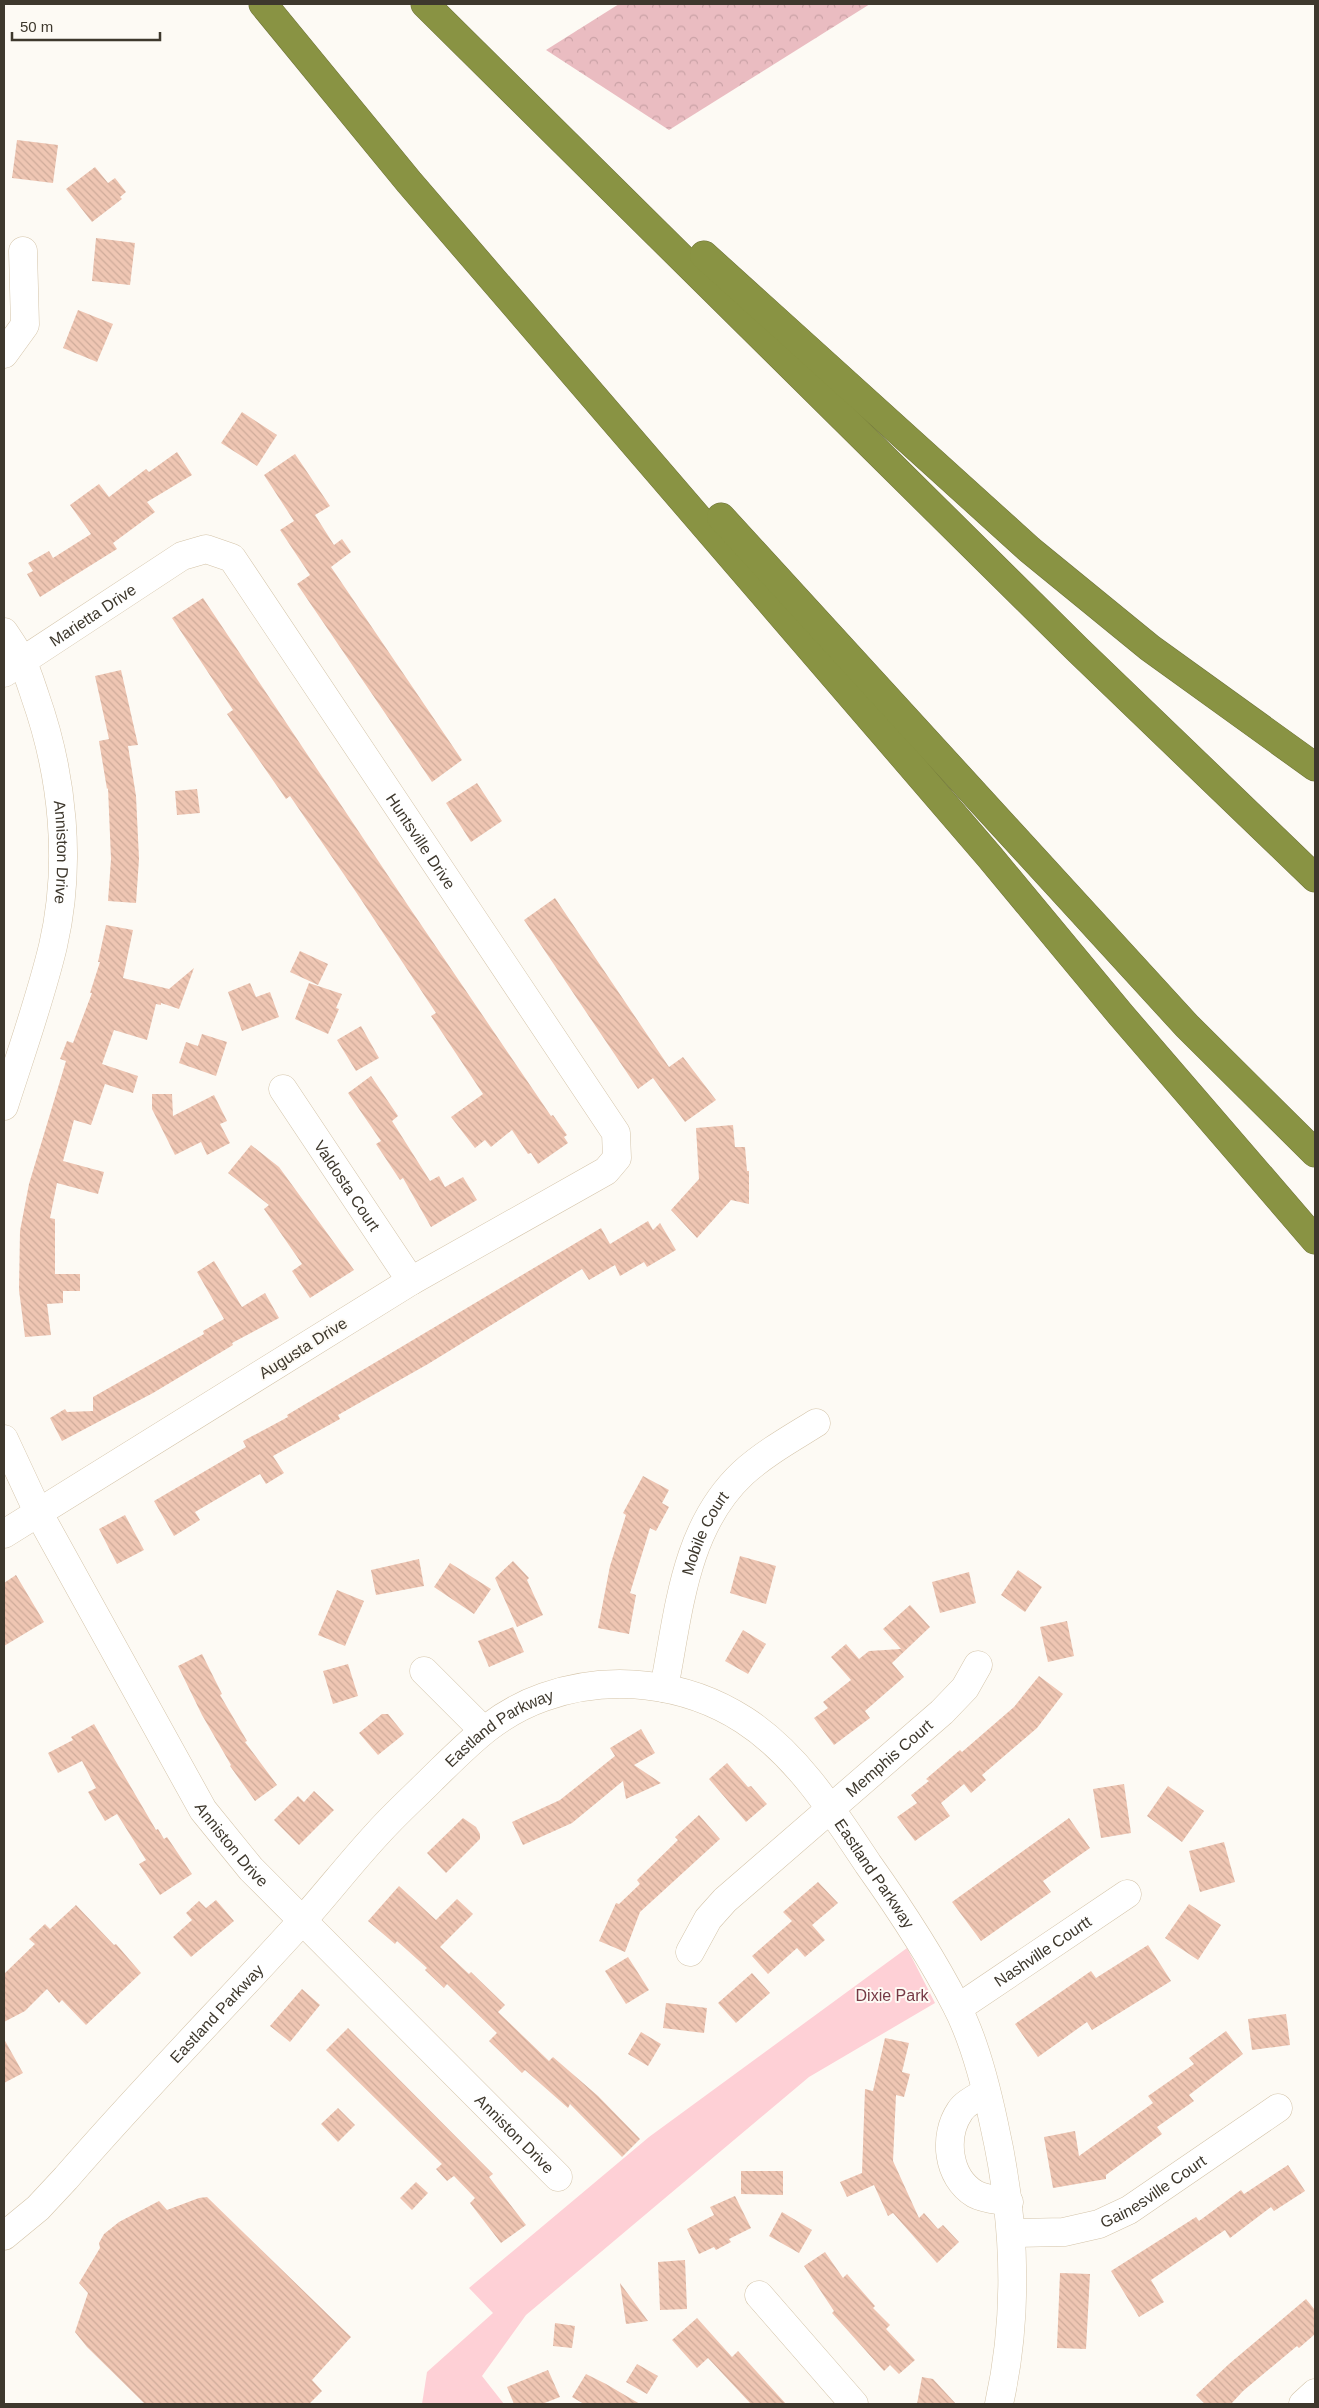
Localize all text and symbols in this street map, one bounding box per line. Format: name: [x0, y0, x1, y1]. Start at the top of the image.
scale bar: [12, 10, 160, 42]
text: 50 m: [20, 18, 53, 35]
street label: Marietta Drive: [46, 580, 139, 649]
street label: Huntsville Drive: [383, 790, 459, 892]
street label: Anniston Drive: [51, 799, 72, 905]
street label: Valdosta Court: [311, 1137, 384, 1234]
street label: Augusta Drive: [256, 1314, 350, 1382]
street label: Mobile Court: [678, 1487, 732, 1577]
street label: Eastland Parkway: [441, 1686, 555, 1770]
street label: Memphis Court: [842, 1716, 936, 1800]
street label: Anniston Drive: [192, 1800, 272, 1890]
street label: Eastland Parkway: [832, 1816, 918, 1931]
street label: Nashville Courtt: [991, 1912, 1095, 1990]
street label: Eastland Parkway: [166, 1961, 266, 2066]
park label: Dixie Park: [856, 1987, 929, 2004]
street label: Anniston Drive: [472, 2091, 558, 2177]
street label: Gainesville Court: [1097, 2151, 1209, 2231]

